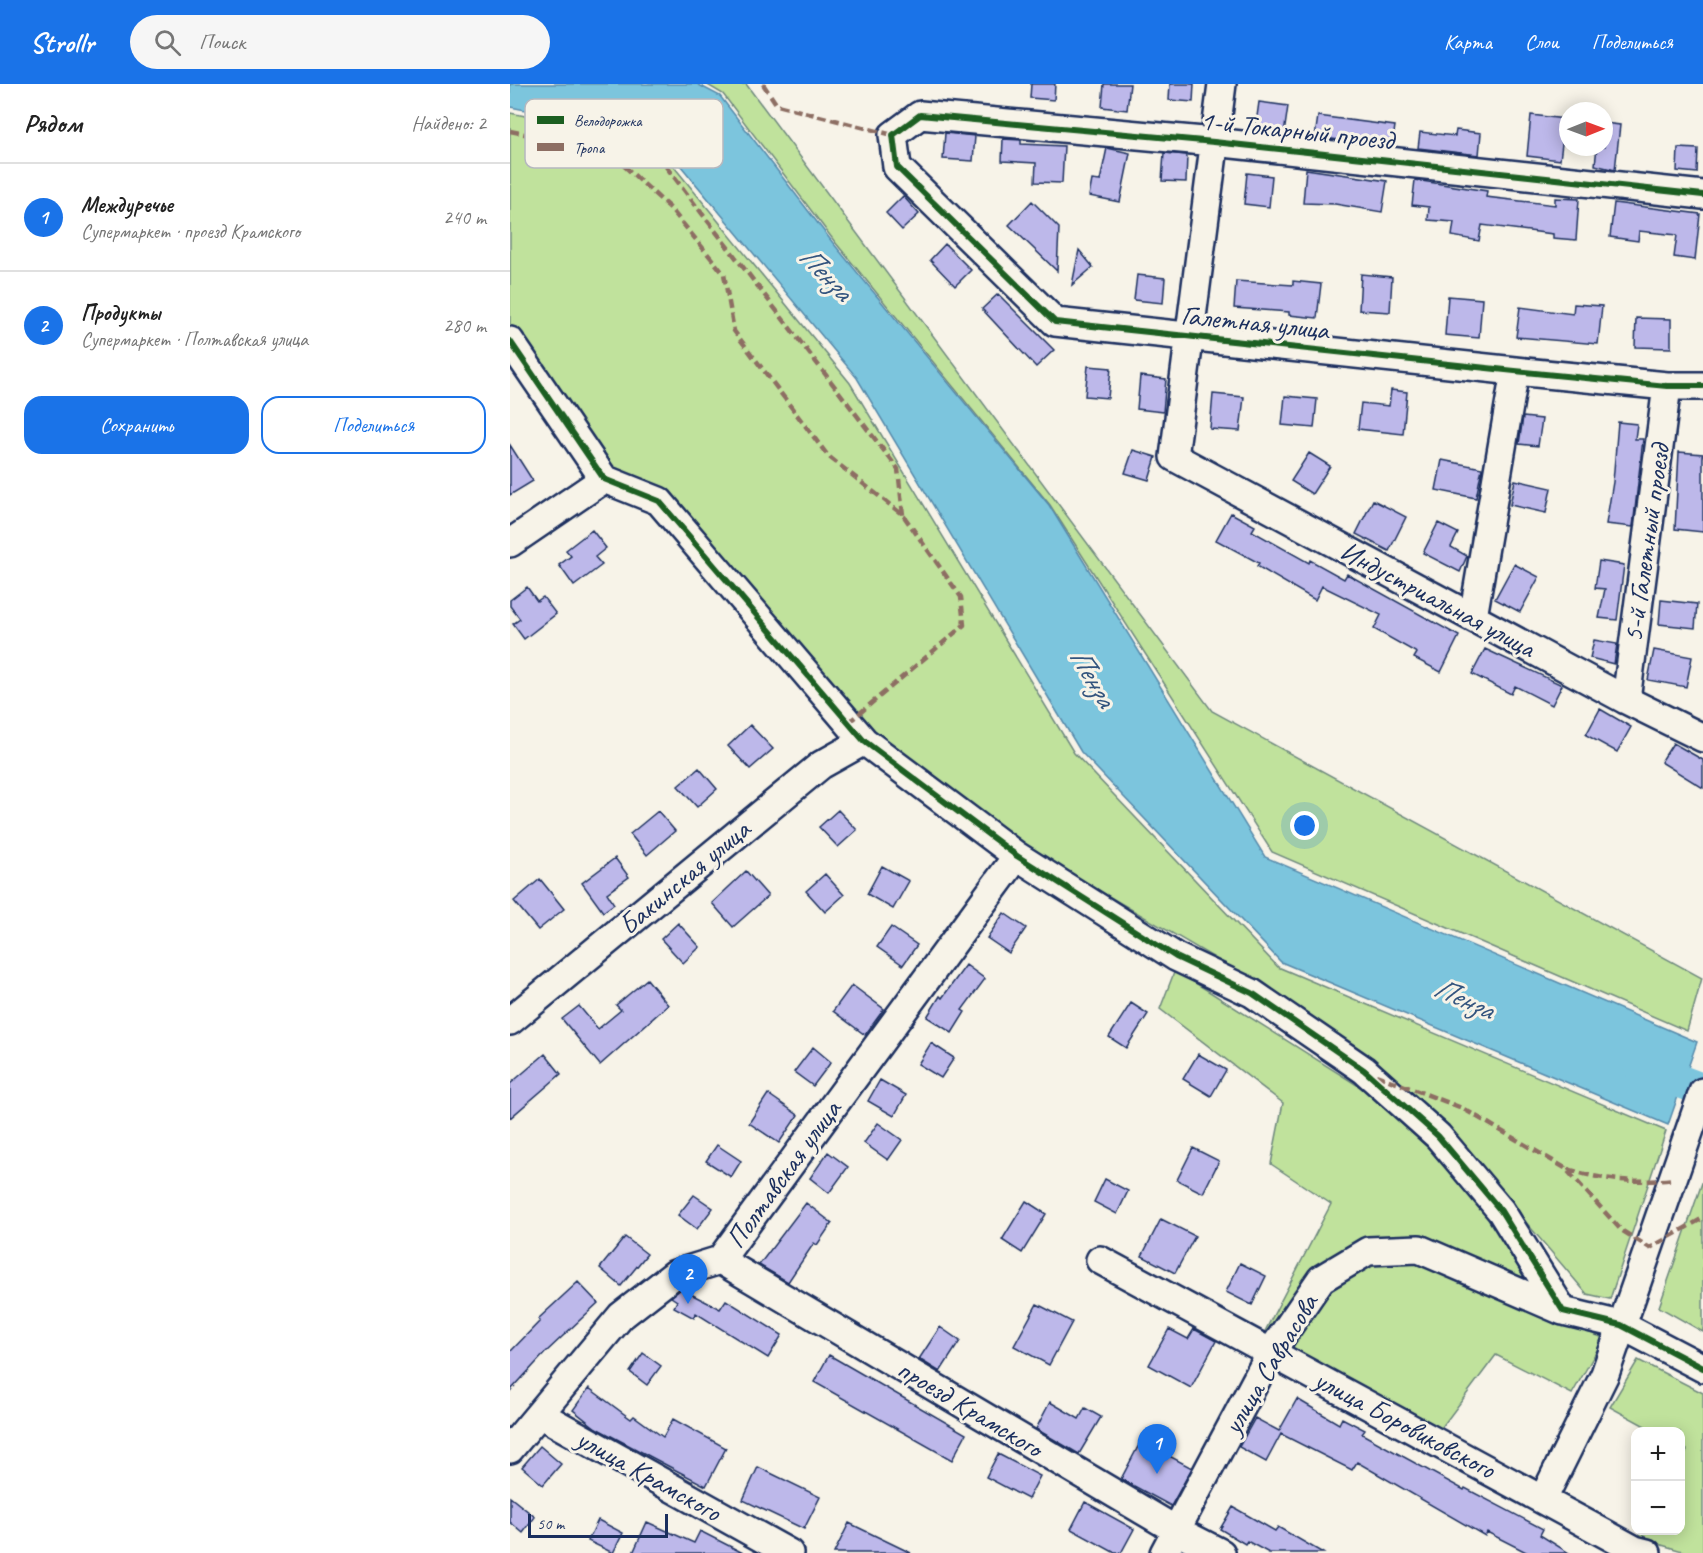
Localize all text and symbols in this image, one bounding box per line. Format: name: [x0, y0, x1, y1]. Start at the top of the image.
search box: [130, 15, 550, 69]
text: Strollr: [30, 25, 94, 60]
icon: search: [151, 26, 184, 59]
text: Поиск: [199, 28, 245, 56]
text: Карта: [1444, 29, 1492, 55]
text: Слои: [1525, 29, 1559, 55]
text: Поделиться: [1592, 29, 1673, 55]
legend: [525, 99, 723, 168]
street label: 1-й Токарный проезд: [1199, 102, 1398, 158]
north arrow: [1559, 102, 1613, 156]
text: Рядом: [24, 107, 82, 140]
text: Найдено: 2: [411, 111, 486, 136]
text: Велодорожка: [574, 111, 643, 131]
text: Тропа: [574, 138, 606, 158]
text: Междуречье: [81, 191, 173, 219]
text: 1: [39, 205, 48, 230]
text: 240 m: [443, 205, 486, 230]
text: Супермаркет · проезд Крамского: [81, 219, 300, 244]
water label: Пенза: [791, 238, 863, 310]
street label: Галетная улица: [1179, 297, 1332, 347]
text: Продукты: [81, 299, 160, 327]
text: 2: [39, 313, 48, 338]
text: 280 m: [443, 313, 486, 338]
text: Супермаркет · Полтавская улица: [81, 327, 308, 352]
button: Сохранить: [24, 396, 249, 454]
button: Поделиться: [261, 396, 486, 454]
street label: 5-й Галетный проезд: [1615, 439, 1678, 644]
street label: Индустриальная улица: [1335, 533, 1543, 666]
water label: Пенза: [1061, 641, 1126, 716]
street label: Бакинская улица: [611, 811, 758, 942]
your location: [1290, 811, 1319, 840]
water label: Пенза: [1428, 968, 1503, 1029]
street label: Полтавская улица: [718, 1092, 849, 1255]
pin: 2: [668, 1254, 708, 1304]
street label: улица Саврасова: [1214, 1286, 1326, 1442]
street label: проезд Крамского: [891, 1351, 1051, 1467]
street label: улица Боровиковского: [1307, 1361, 1503, 1487]
street label: улица Крамского: [569, 1420, 729, 1530]
pin: 1: [1138, 1424, 1176, 1474]
map controls: [1631, 1427, 1685, 1535]
button: +: [1631, 1427, 1685, 1481]
button: −: [1631, 1481, 1685, 1535]
scale bar: [528, 1511, 668, 1538]
text: 50 m: [537, 1514, 564, 1534]

